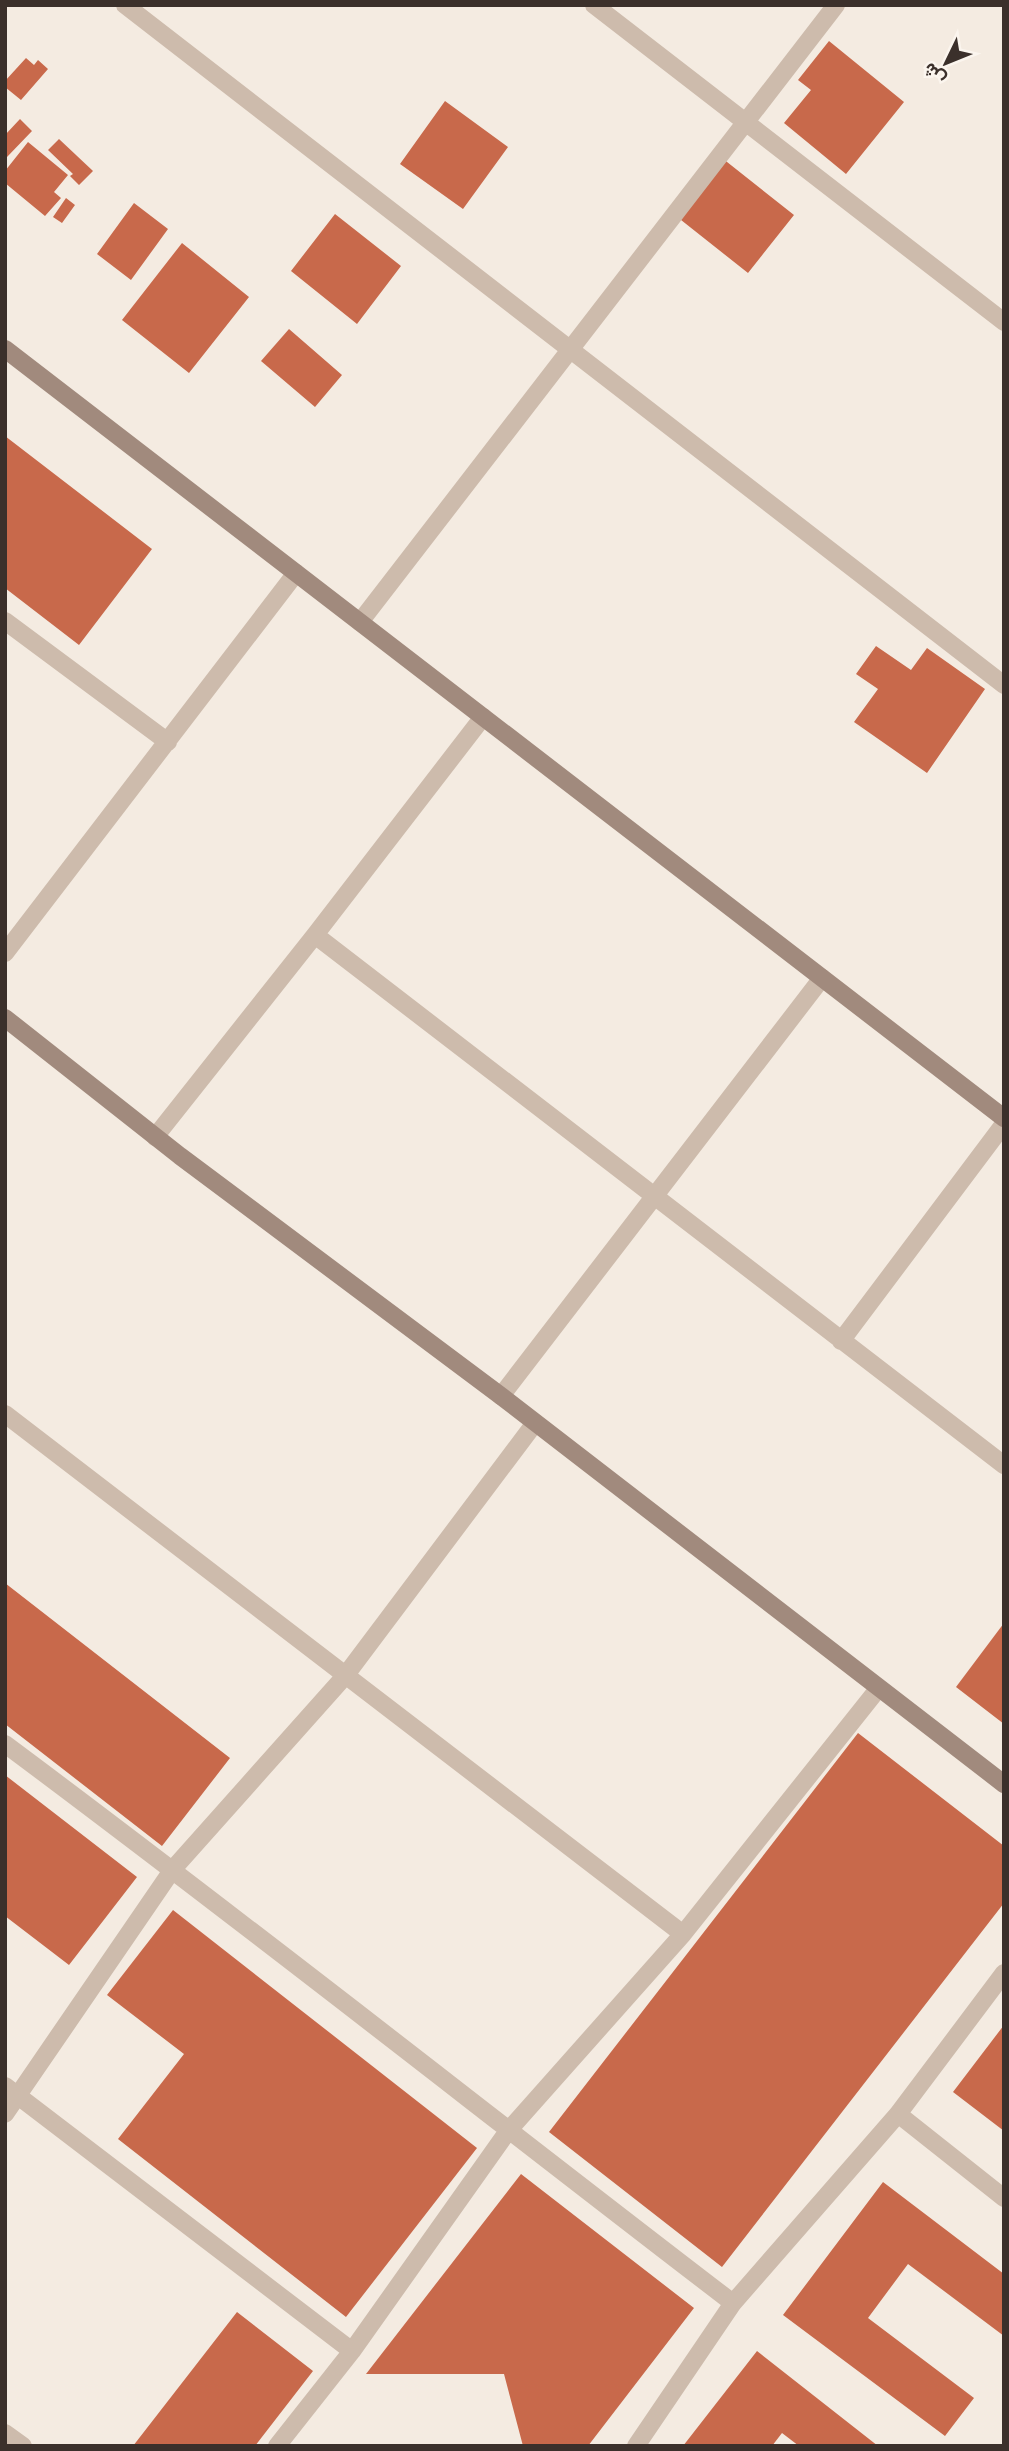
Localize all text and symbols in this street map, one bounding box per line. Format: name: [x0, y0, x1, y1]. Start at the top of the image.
north arrow: [911, 28, 981, 98]
text: ش: [917, 58, 950, 91]

